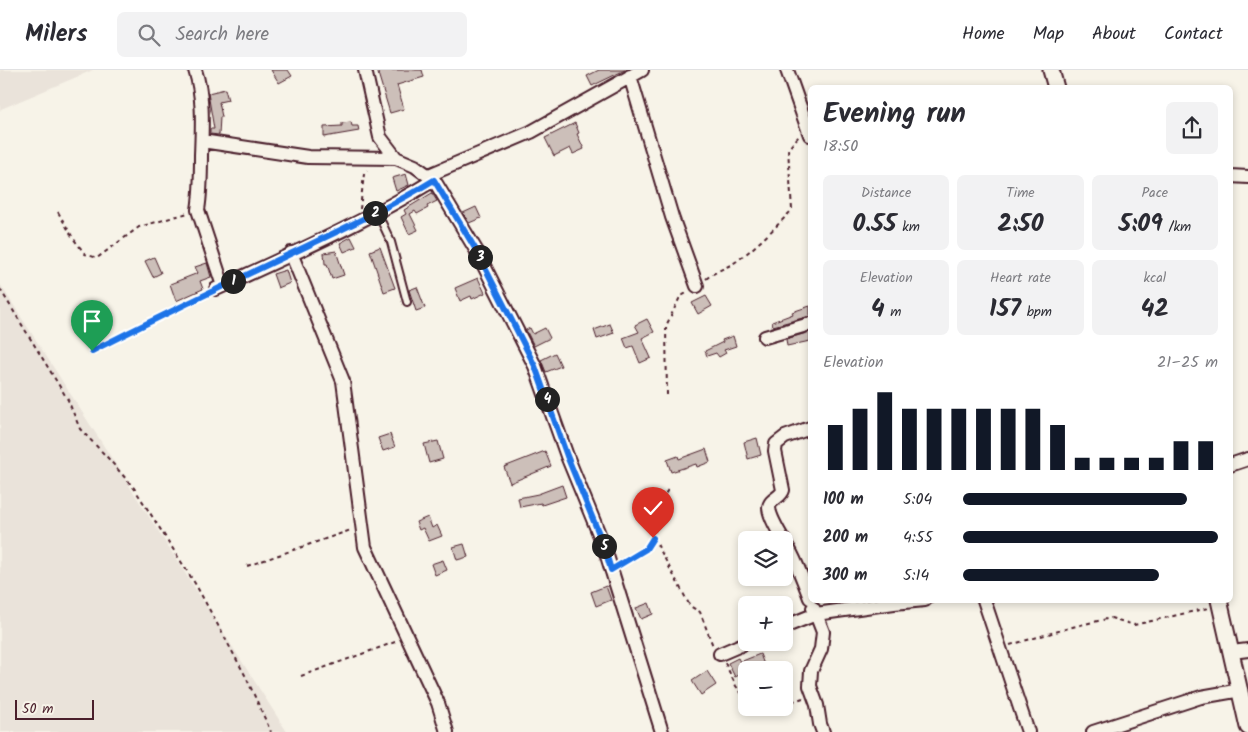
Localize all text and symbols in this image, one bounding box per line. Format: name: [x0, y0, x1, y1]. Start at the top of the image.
search box: [117, 12, 467, 57]
text: Milers: [25, 15, 87, 54]
text: Search here: [175, 20, 269, 50]
text: Home: [962, 20, 1005, 49]
text: Map: [1033, 20, 1064, 49]
text: About: [1092, 20, 1136, 49]
text: Contact: [1164, 20, 1223, 49]
icon: search: [135, 21, 163, 49]
text: Evening run: [823, 92, 966, 137]
button: share: [1166, 102, 1218, 154]
text: 18:50: [823, 134, 858, 159]
text: Distance: [861, 182, 911, 204]
text: Time: [1006, 182, 1035, 204]
text: Pace: [1141, 182, 1168, 204]
pin: 2: [362, 200, 388, 226]
text: 2: [371, 202, 380, 224]
text: 0.55: [852, 204, 897, 244]
text: 2:50: [997, 204, 1044, 244]
text: 5:09: [1119, 204, 1163, 244]
text: km: [897, 216, 920, 238]
text: /km: [1163, 216, 1191, 238]
pin: 3: [468, 244, 492, 270]
text: 3: [477, 246, 484, 268]
text: Elevation: [860, 267, 913, 289]
text: Heart rate: [990, 267, 1051, 289]
text: kcal: [1143, 267, 1166, 289]
pin: 1: [220, 268, 246, 294]
text: 1: [231, 270, 236, 292]
text: 4: [871, 289, 885, 329]
text: 157: [989, 289, 1021, 329]
text: 42: [1141, 289, 1169, 329]
pin: [71, 300, 113, 351]
text: m: [885, 301, 901, 323]
text: bpm: [1021, 301, 1052, 323]
icon: arrive: [78, 307, 106, 335]
text: Elevation: [823, 350, 884, 375]
text: 21–25 m: [1157, 350, 1218, 375]
pin: 4: [534, 386, 560, 412]
text: 4: [544, 388, 551, 410]
pin: [632, 487, 674, 538]
text: 100 m: [823, 487, 864, 512]
text: 5:04: [903, 487, 932, 512]
icon: check: [639, 494, 667, 522]
text: 200 m: [823, 525, 868, 550]
text: 4:55: [903, 525, 933, 550]
map controls: [738, 531, 793, 716]
button: layers: [738, 531, 793, 586]
pin: 5: [592, 534, 616, 558]
text: 5: [601, 535, 608, 557]
text: 300 m: [823, 563, 867, 588]
text: 5:14: [903, 563, 929, 588]
button: +: [738, 596, 793, 651]
button: −: [738, 661, 793, 716]
scale bar: [15, 697, 94, 720]
text: 50 m: [22, 698, 53, 720]

